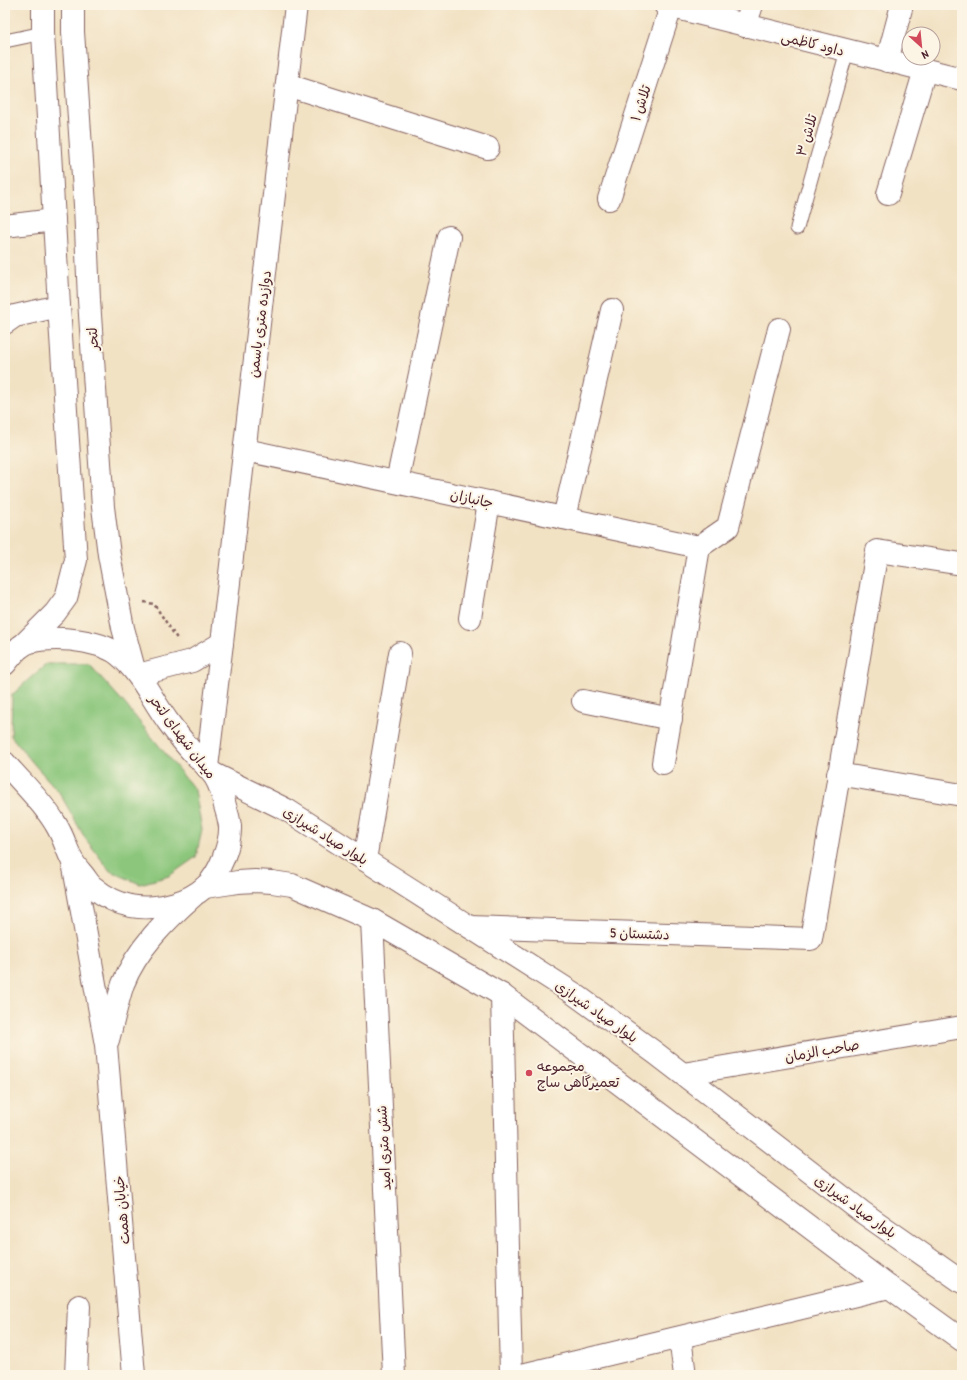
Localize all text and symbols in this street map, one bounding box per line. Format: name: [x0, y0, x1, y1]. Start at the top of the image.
street label: داود کاظمی: [780, 26, 846, 60]
north arrow: [901, 26, 941, 66]
text: N: [920, 47, 931, 63]
street label: تلاش ۱: [625, 82, 655, 123]
street label: تلاش ۳: [791, 111, 821, 158]
street label: دوازده متری یاسمن: [243, 269, 275, 379]
street label: لتحر: [82, 327, 102, 352]
street label: جانبازان: [449, 484, 495, 512]
street label: میدان شهدای لتحر: [144, 689, 221, 782]
street label: بلوار صیاد شیرازی: [280, 801, 372, 869]
street label: دشتستان 5: [610, 922, 670, 944]
street label: بلوار صیاد شیرازی: [552, 975, 642, 1047]
street label: صاحب الزمان: [783, 1034, 861, 1066]
place label: مجموعه تعمیرگاهی ساچ: [537, 1056, 620, 1092]
marker: مجموعه تعمیرگاهی ساچ: [524, 1068, 534, 1078]
street label: شش متری امید: [371, 1105, 395, 1191]
street label: بلوار صیاد شیرازی: [811, 1170, 901, 1242]
street label: خیابان همت: [109, 1175, 133, 1245]

